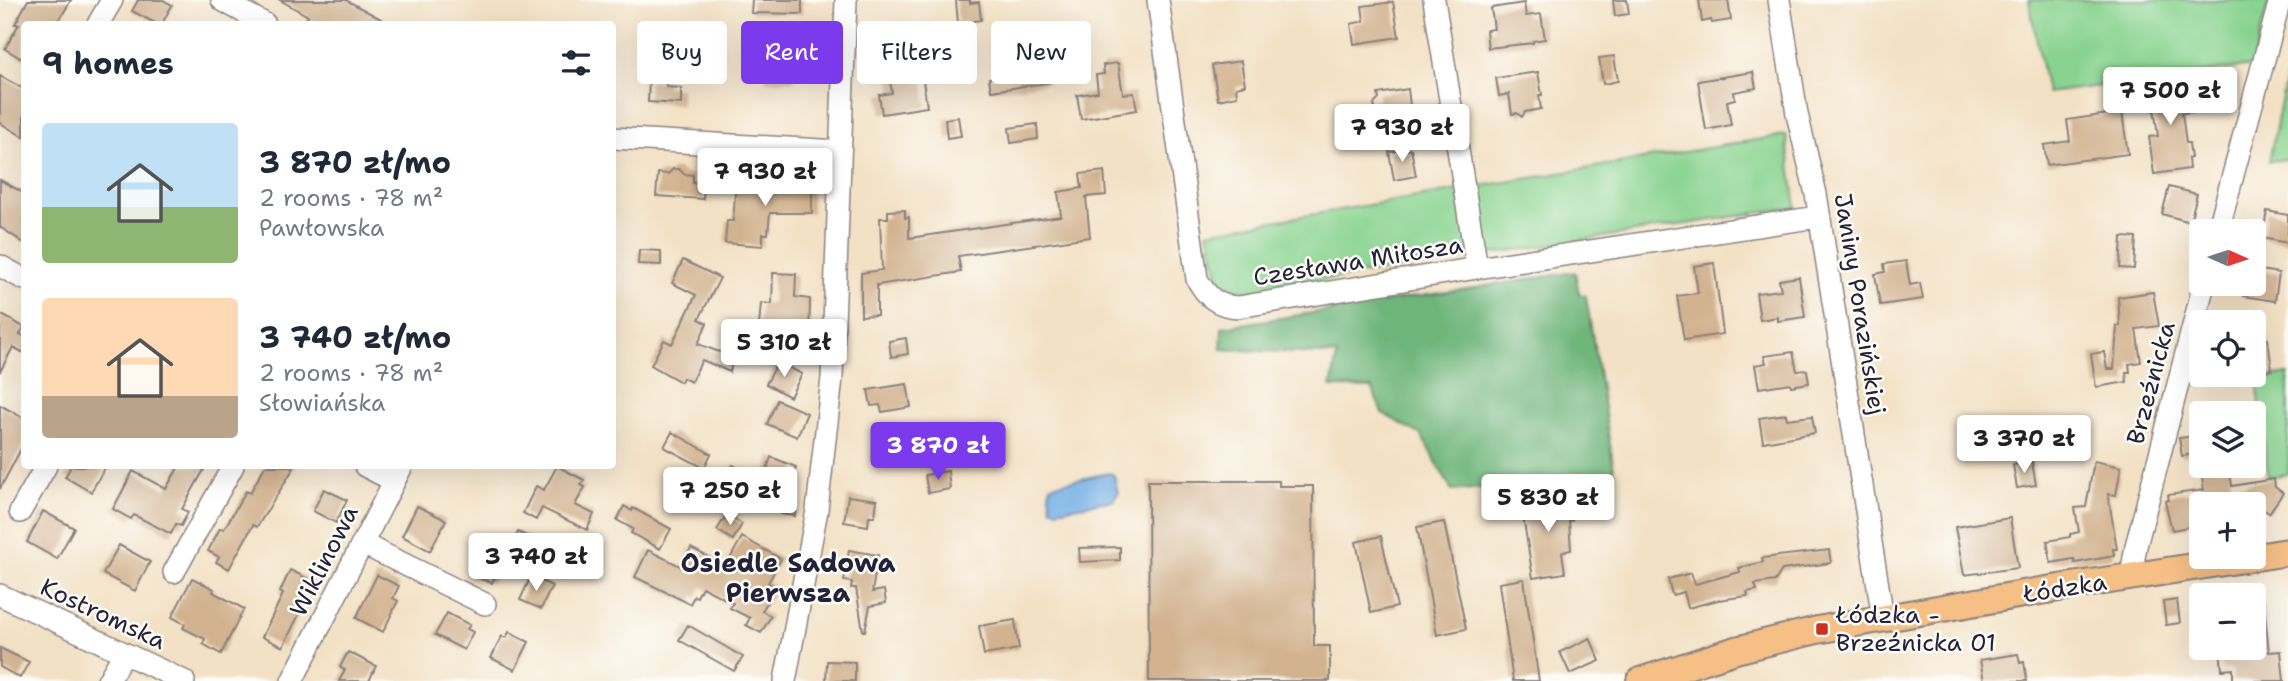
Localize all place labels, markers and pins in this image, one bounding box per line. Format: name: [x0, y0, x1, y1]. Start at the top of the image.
pin: 7 500 zł: [2098, 68, 2242, 127]
pin: 7 930 zł: [1330, 104, 1474, 164]
pin: 7 930 zł: [693, 148, 837, 208]
pin: 5 310 zł: [712, 320, 856, 379]
pin: 3 370 zł: [1952, 416, 2096, 475]
pin: 3 870 zł: [866, 422, 1010, 482]
pin: 7 250 zł: [658, 468, 802, 527]
pin: 5 830 zł: [1476, 475, 1620, 534]
pin: 3 740 zł: [464, 534, 608, 593]
place label: Łódzka - Brzeźnicka 01: [1835, 599, 1996, 659]
marker: Łódzka - Brzeźnicka 01: [1814, 621, 1830, 637]

